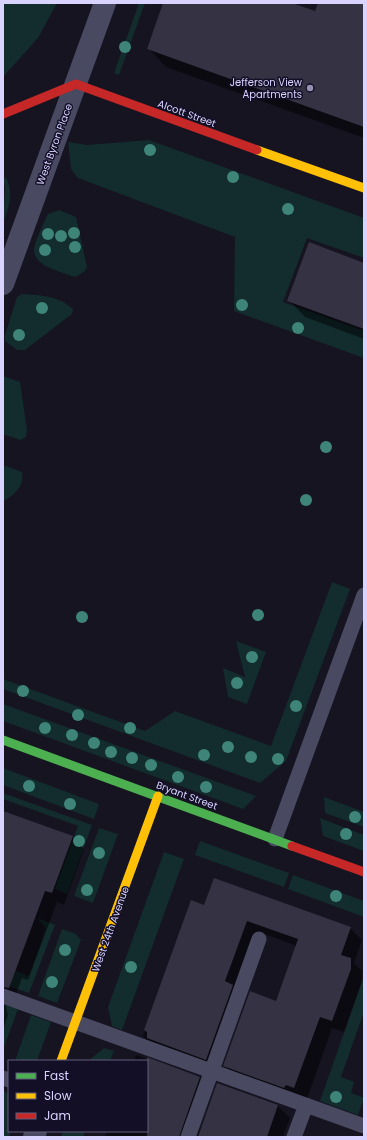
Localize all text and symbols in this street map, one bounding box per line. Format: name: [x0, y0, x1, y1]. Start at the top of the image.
place label: Jefferson View Apartments: [230, 75, 303, 102]
marker: Jefferson View Apartments: [305, 83, 315, 93]
street label: Alcott Street: [156, 96, 218, 131]
street label: West Byron Place: [33, 101, 76, 187]
street label: Bryant Street: [154, 777, 220, 814]
street label: West 24th Avenue: [88, 884, 133, 974]
legend: [8, 1060, 148, 1132]
text: Fast: [44, 1067, 69, 1084]
text: Slow: [44, 1087, 72, 1104]
text: Jam: [44, 1107, 71, 1124]

